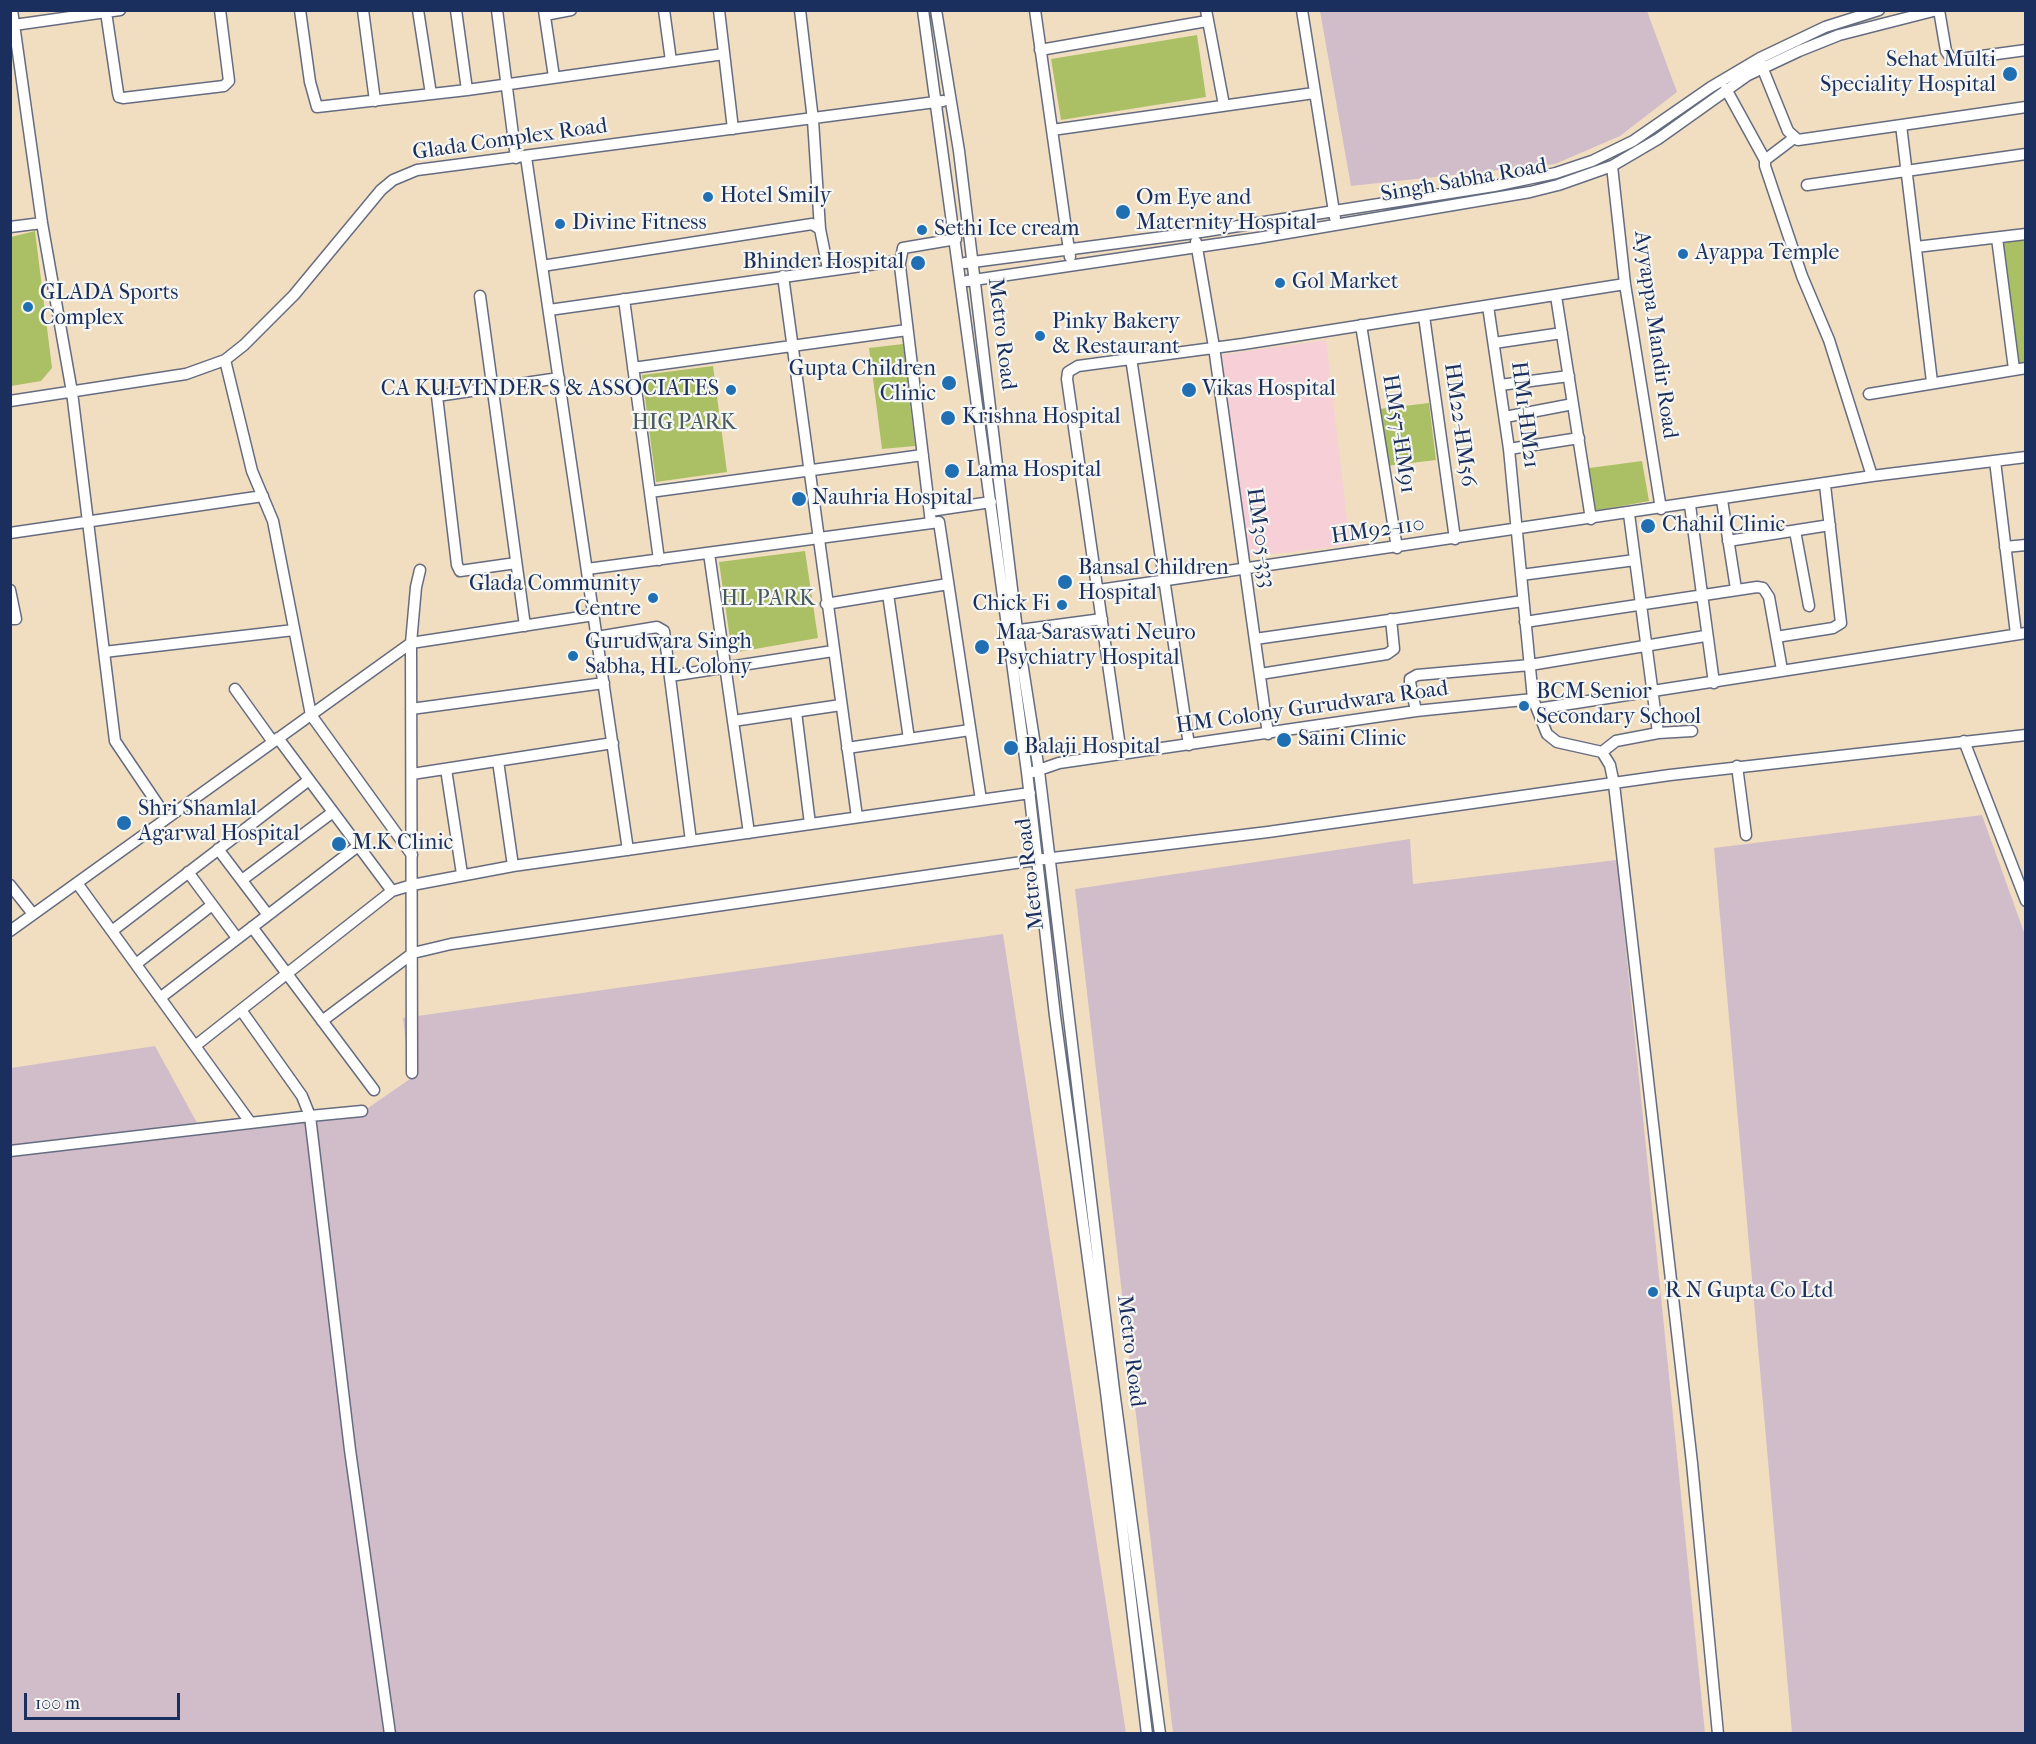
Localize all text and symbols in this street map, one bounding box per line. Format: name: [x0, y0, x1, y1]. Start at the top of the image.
place label: Sehat Multi Speciality Hospital: [1820, 48, 1996, 100]
marker: Sehat Multi Speciality Hospital: [2001, 65, 2019, 83]
street label: Glada Complex Road: [411, 113, 609, 167]
street label: Singh Sabha Road: [1379, 153, 1549, 209]
place label: Hotel Smily: [720, 184, 831, 210]
place label: Om Eye and Maternity Hospital: [1136, 186, 1317, 237]
marker: Hotel Smily: [701, 190, 715, 204]
marker: Om Eye and Maternity Hospital: [1114, 203, 1132, 221]
place label: Divine Fitness: [572, 211, 707, 237]
marker: Divine Fitness: [553, 217, 567, 231]
place label: Sethi Ice cream: [934, 217, 1080, 243]
marker: Sethi Ice cream: [915, 223, 929, 237]
street label: Ayyappa Mandir Road: [1627, 229, 1683, 441]
place label: Ayappa Temple: [1695, 241, 1839, 267]
marker: Ayappa Temple: [1676, 247, 1690, 261]
place label: Bhinder Hospital: [743, 250, 904, 276]
marker: Bhinder Hospital: [909, 254, 927, 272]
place label: Gol Market: [1292, 270, 1399, 296]
street label: Metro Road: [981, 276, 1021, 392]
marker: Gol Market: [1273, 276, 1287, 290]
place label: GLADA Sports Complex: [40, 281, 178, 332]
marker: GLADA Sports Complex: [21, 300, 35, 314]
place label: Pinky Bakery & Restaurant: [1052, 310, 1180, 362]
marker: Pinky Bakery & Restaurant: [1033, 329, 1047, 343]
place label: Gupta Children Clinic: [789, 357, 936, 408]
street label: HM1-HM21: [1504, 360, 1544, 470]
street label: HM22-HM56: [1437, 361, 1481, 489]
street label: HM57-HM91: [1376, 373, 1420, 495]
marker: Gupta Children Clinic: [940, 374, 958, 392]
place label: CA KULVINDER S & ASSOCIATES: [381, 377, 719, 403]
place label: Vikas Hospital: [1202, 377, 1336, 403]
marker: Vikas Hospital: [1180, 381, 1198, 399]
marker: CA KULVINDER S & ASSOCIATES: [724, 383, 738, 397]
place label: Krishna Hospital: [962, 405, 1121, 431]
marker: Krishna Hospital: [939, 409, 957, 427]
park label: HIG PARK: [632, 411, 736, 437]
place label: Lama Hospital: [966, 458, 1101, 484]
marker: Lama Hospital: [943, 462, 961, 480]
place label: Nauhria Hospital: [812, 486, 973, 512]
street label: HM305-333: [1240, 486, 1280, 590]
marker: Nauhria Hospital: [790, 490, 808, 508]
street label: HM92-110: [1330, 511, 1426, 551]
place label: Chahil Clinic: [1662, 513, 1785, 539]
marker: Chahil Clinic: [1639, 517, 1657, 535]
place label: Bansal Children Hospital: [1078, 556, 1229, 608]
place label: Glada Community Centre: [469, 572, 641, 624]
marker: Bansal Children Hospital: [1056, 573, 1074, 591]
park label: HL PARK: [721, 587, 815, 613]
marker: Glada Community Centre: [646, 591, 660, 605]
place label: Chick Fi: [973, 592, 1050, 618]
marker: Chick Fi: [1055, 598, 1069, 612]
place label: Maa Saraswati Neuro Psychiatry Hospital: [996, 621, 1196, 672]
place label: Gurudwara Singh Sabha, HL Colony: [585, 630, 752, 682]
marker: Maa Saraswati Neuro Psychiatry Hospital: [973, 638, 991, 656]
marker: Gurudwara Singh Sabha, HL Colony: [566, 649, 580, 663]
street label: HM Colony Gurudwara Road: [1174, 676, 1450, 740]
place label: BCM Senior Secondary School: [1536, 680, 1701, 732]
marker: BCM Senior Secondary School: [1517, 699, 1531, 713]
place label: Saini Clinic: [1298, 727, 1406, 753]
marker: Saini Clinic: [1275, 731, 1293, 749]
place label: Balaji Hospital: [1024, 735, 1160, 761]
marker: Balaji Hospital: [1002, 739, 1020, 757]
place label: Shri Shamlal Agarwal Hospital: [138, 797, 300, 848]
marker: Shri Shamlal Agarwal Hospital: [115, 814, 133, 832]
street label: Metro Road: [1011, 816, 1051, 932]
place label: M.K Clinic: [352, 831, 453, 857]
marker: M.K Clinic: [330, 835, 348, 853]
place label: R N Gupta Co Ltd: [1665, 1279, 1834, 1305]
marker: R N Gupta Co Ltd: [1646, 1285, 1660, 1299]
street label: Metro Road: [1110, 1293, 1150, 1409]
scale bar: [27, 1681, 183, 1719]
text: 100 m: [35, 1693, 80, 1714]

